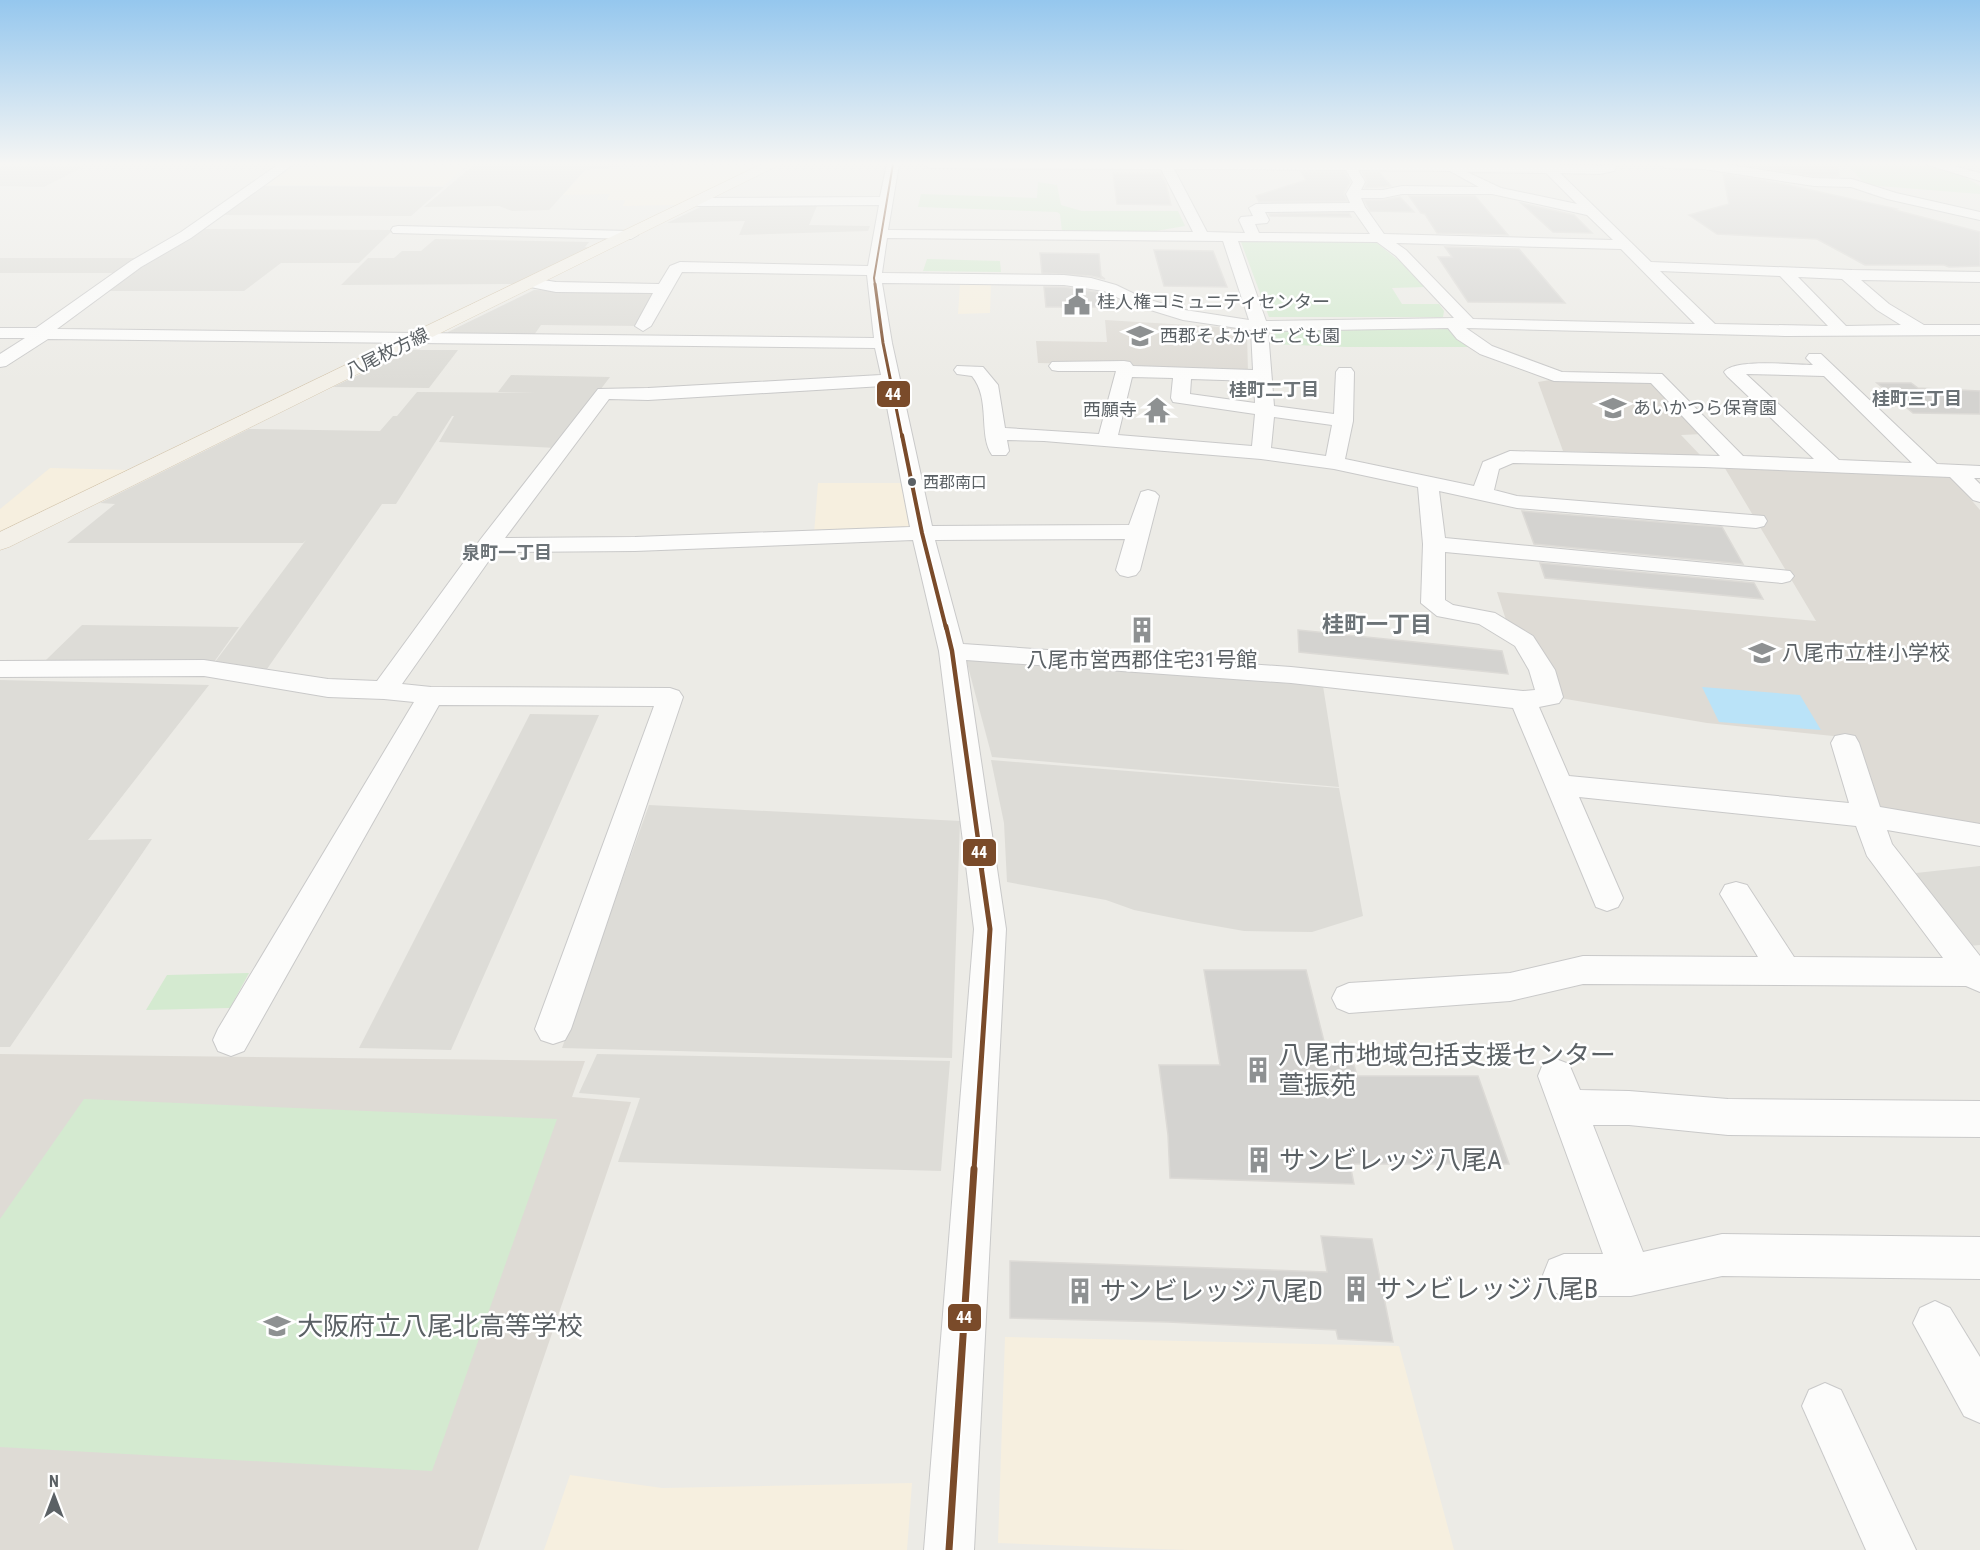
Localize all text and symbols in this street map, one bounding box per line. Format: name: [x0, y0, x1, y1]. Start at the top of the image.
public building icon: 桂人権コミュニティセンター: [1062, 287, 1092, 317]
place label: 桂人権コミュニティセンター: [1097, 291, 1330, 312]
school or university icon: 西郡そよかぜこども園: [1125, 321, 1155, 351]
street label: 八尾枚方線: [342, 323, 432, 382]
place label: 西郡そよかぜこども園: [1160, 325, 1340, 346]
district label: 桂町二丁目: [1229, 379, 1319, 400]
line badge: 44: [876, 380, 911, 408]
text: 44: [885, 385, 901, 404]
district label: 桂町三丁目: [1872, 388, 1962, 409]
school or university icon: あいかつら保育園: [1598, 393, 1628, 423]
temple icon: 西願寺: [1142, 395, 1172, 425]
place label: あいかつら保育園: [1633, 397, 1777, 418]
place label: 西願寺: [1083, 399, 1137, 420]
place label: 西郡南口: [923, 473, 987, 492]
marker: 西郡南口: [906, 476, 918, 488]
district label: 泉町一丁目: [462, 542, 552, 563]
district label: 桂町一丁目: [1322, 612, 1432, 637]
building icon: 八尾市営西郡住宅31号館: [1127, 615, 1157, 645]
school or university icon: 八尾市立桂小学校: [1747, 638, 1777, 668]
place label: 八尾市立桂小学校: [1782, 641, 1950, 665]
place label: 八尾市営西郡住宅31号館: [1027, 648, 1257, 672]
line badge: 44: [962, 838, 997, 867]
text: 44: [971, 843, 987, 862]
place label: 八尾市地域包括支援センター 萱振苑: [1278, 1040, 1616, 1100]
building icon: 八尾市地域包括支援センター 萱振苑: [1243, 1055, 1273, 1085]
building icon: サンビレッジ八尾A: [1244, 1145, 1274, 1175]
place label: サンビレッジ八尾A: [1279, 1145, 1502, 1175]
building icon: サンビレッジ八尾B: [1341, 1274, 1371, 1304]
place label: サンビレッジ八尾B: [1376, 1274, 1598, 1304]
building icon: サンビレッジ八尾D: [1065, 1276, 1095, 1306]
place label: サンビレッジ八尾D: [1100, 1276, 1323, 1306]
line badge: 44: [947, 1303, 982, 1332]
text: 44: [956, 1308, 972, 1327]
school or university icon: 大阪府立八尾北高等学校: [262, 1311, 292, 1341]
place label: 大阪府立八尾北高等学校: [297, 1311, 583, 1341]
north arrow: [24, 1466, 84, 1526]
text: N: [49, 1472, 59, 1491]

